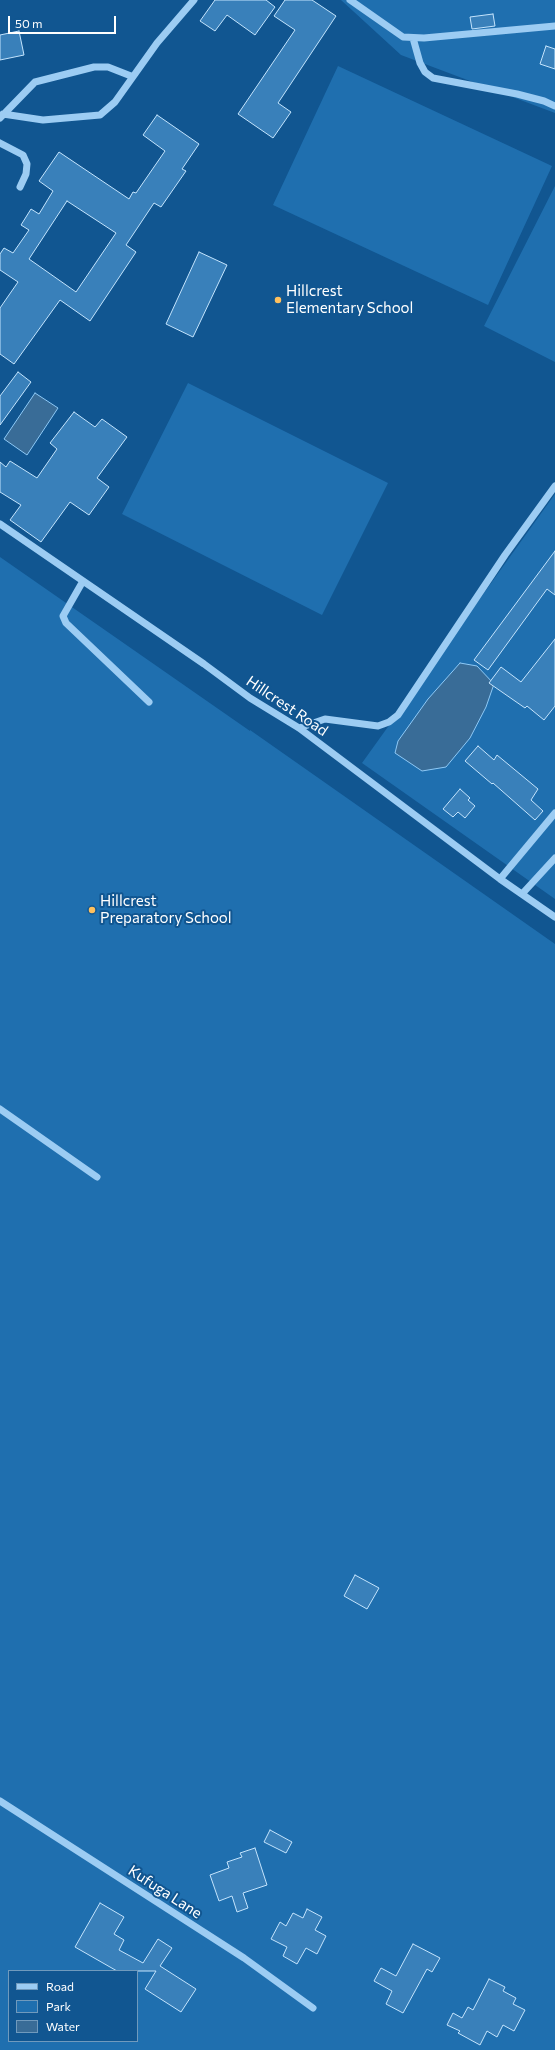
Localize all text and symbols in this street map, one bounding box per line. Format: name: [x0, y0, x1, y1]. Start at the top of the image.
scale bar: [10, 8, 118, 34]
text: 50 m: [15, 16, 43, 30]
place label: Hillcrest Elementary School: [286, 282, 413, 317]
marker: Hillcrest Elementary School: [273, 295, 283, 305]
street label: Hillcrest Road: [243, 672, 331, 740]
place label: Hillcrest Preparatory School: [100, 892, 232, 927]
marker: Hillcrest Preparatory School: [87, 905, 97, 915]
street label: Kufuga Lane: [125, 1862, 205, 1922]
legend: [8, 1970, 138, 2042]
text: Road: [46, 1979, 74, 1993]
text: Park: [46, 1999, 71, 2013]
text: Water: [46, 2019, 80, 2033]

